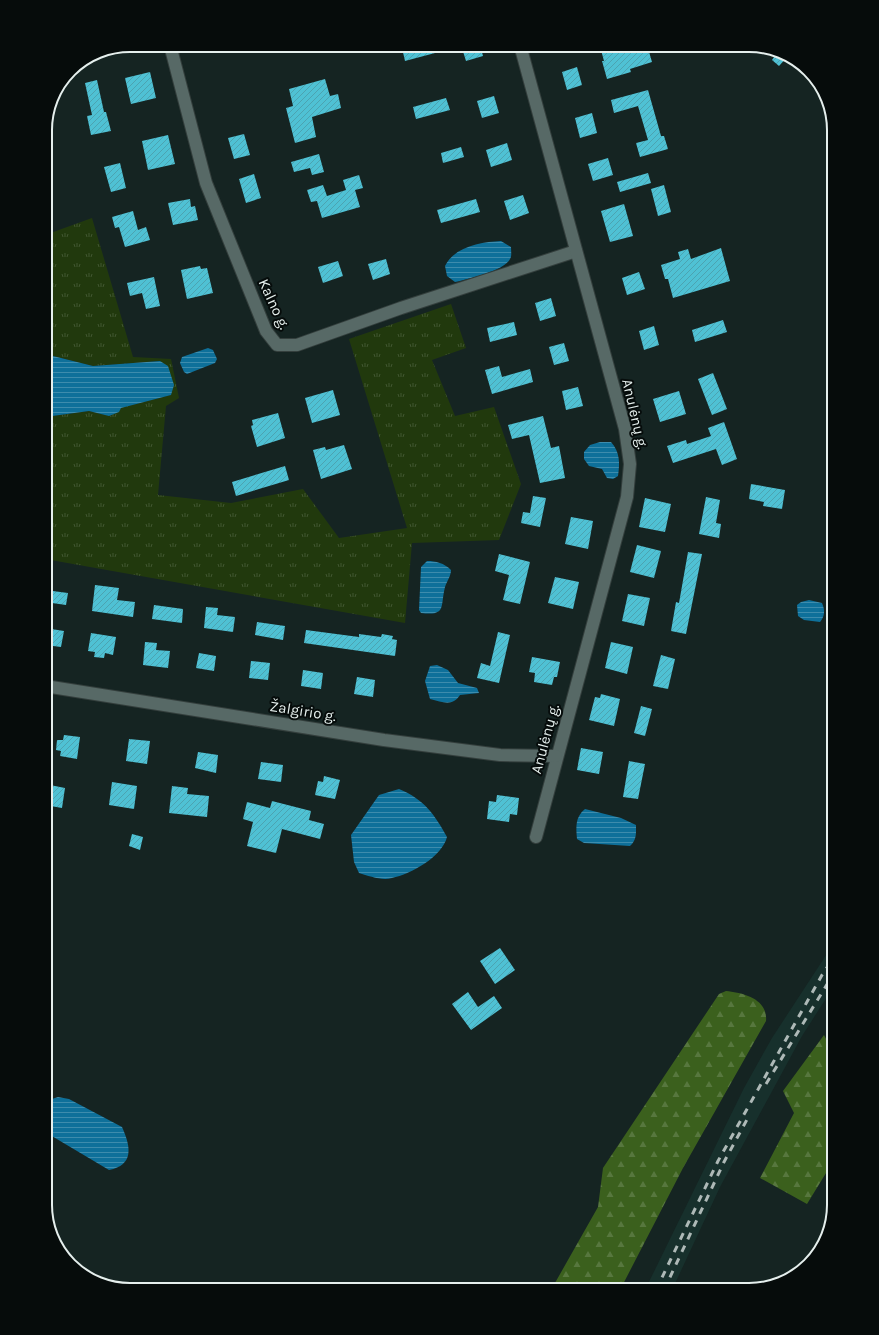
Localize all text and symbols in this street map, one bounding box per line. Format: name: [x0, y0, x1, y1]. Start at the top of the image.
street label: Kalno g.: [255, 276, 294, 332]
street label: Anulėnų g.: [618, 377, 652, 451]
street label: Žalgirio g.: [268, 697, 338, 725]
street label: Anulėnų g.: [527, 702, 563, 776]

